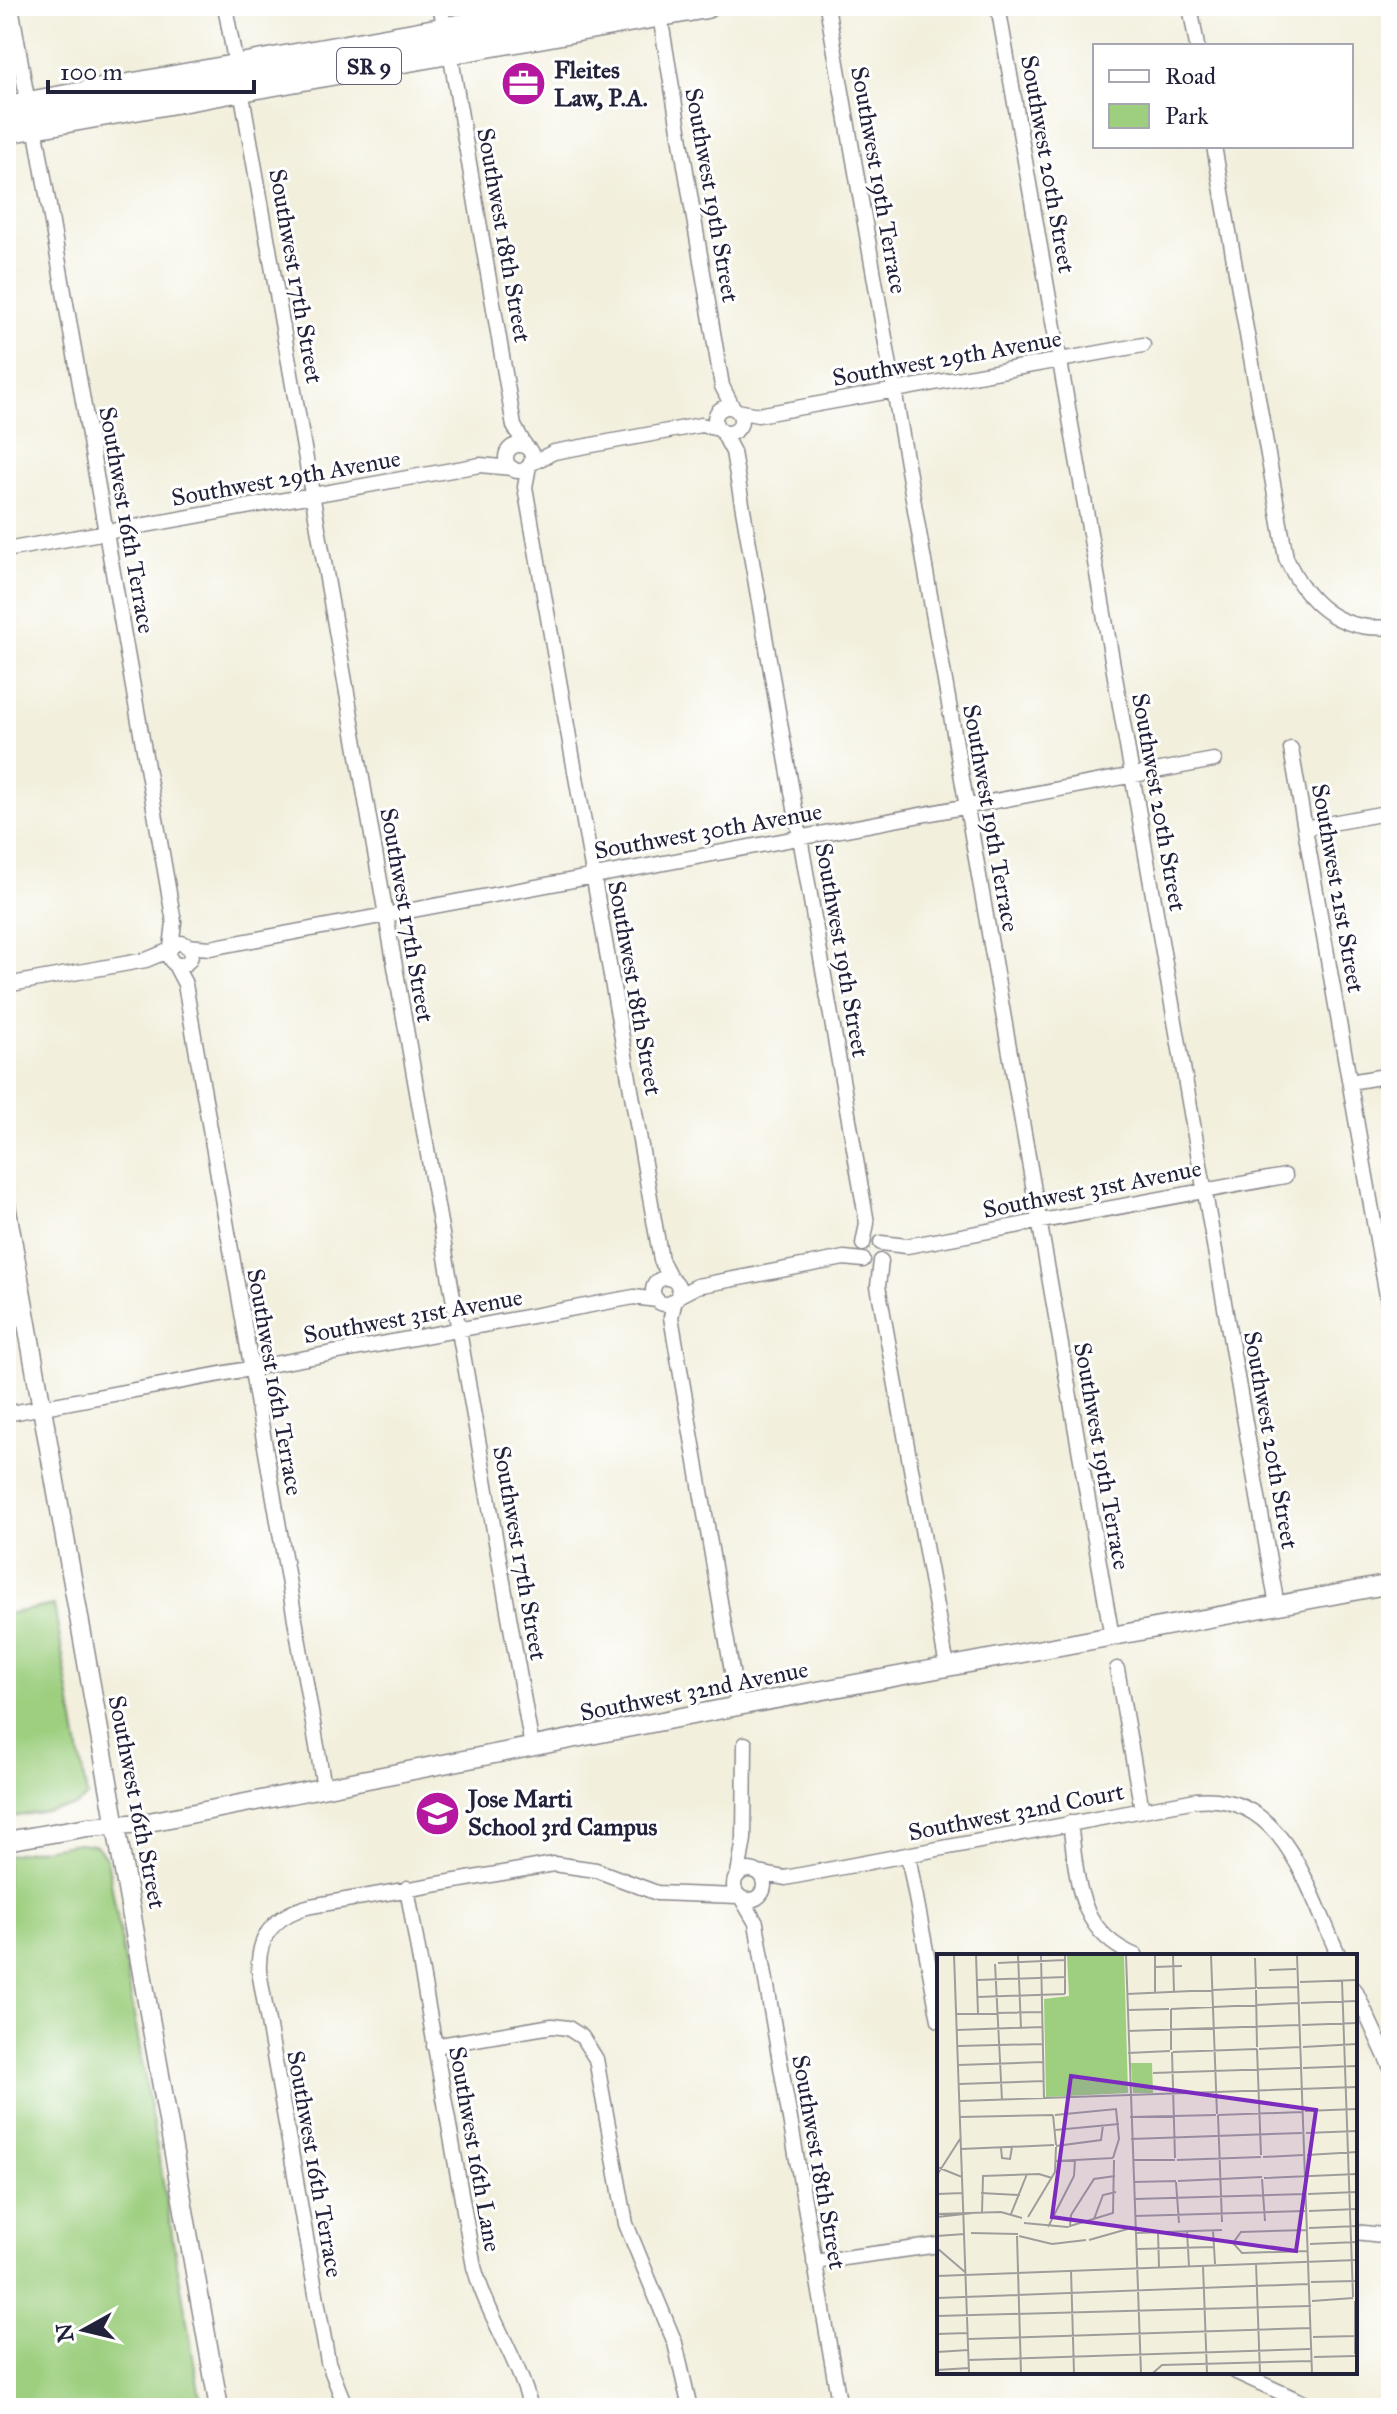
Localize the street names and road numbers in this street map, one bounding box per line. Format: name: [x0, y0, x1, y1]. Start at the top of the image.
road number: SR 9: [337, 48, 401, 84]
street label: Southwest 20th Street: [1014, 53, 1082, 276]
street label: Southwest 19th Terrace: [844, 64, 914, 296]
street label: Southwest 19th Street: [678, 85, 746, 305]
street label: Southwest 18th Street: [470, 125, 538, 345]
street label: Southwest 17th Street: [262, 166, 330, 386]
street label: Southwest 29th Avenue: [830, 323, 1064, 393]
street label: Southwest 16th Terrace: [92, 404, 162, 636]
street label: Southwest 29th Avenue: [169, 443, 403, 513]
street label: Southwest 20th Street: [1125, 691, 1193, 914]
street label: Southwest 19th Terrace: [956, 702, 1026, 934]
street label: Southwest 21st Street: [1305, 781, 1371, 995]
street label: Southwest 30th Avenue: [592, 796, 824, 866]
street label: Southwest 17th Street: [373, 805, 441, 1025]
street label: Southwest 19th Street: [808, 840, 876, 1060]
street label: Southwest 18th Street: [601, 878, 669, 1098]
street label: Southwest 31st Avenue: [980, 1153, 1204, 1225]
street label: Southwest 16th Terrace: [240, 1266, 310, 1498]
street label: Southwest 31st Avenue: [301, 1282, 525, 1350]
street label: Southwest 20th Street: [1237, 1329, 1305, 1552]
street label: Southwest 19th Terrace: [1067, 1340, 1137, 1572]
street label: Southwest 17th Street: [486, 1443, 554, 1663]
street label: Southwest 32nd Avenue: [577, 1654, 811, 1728]
street label: Southwest 16th Street: [102, 1693, 172, 1912]
street label: Southwest 32nd Court: [906, 1776, 1127, 1848]
street label: Southwest 16th Lane: [442, 2044, 508, 2254]
street label: Southwest 16th Terrace: [280, 2048, 350, 2280]
street label: Southwest 18th Street: [785, 2052, 853, 2272]

